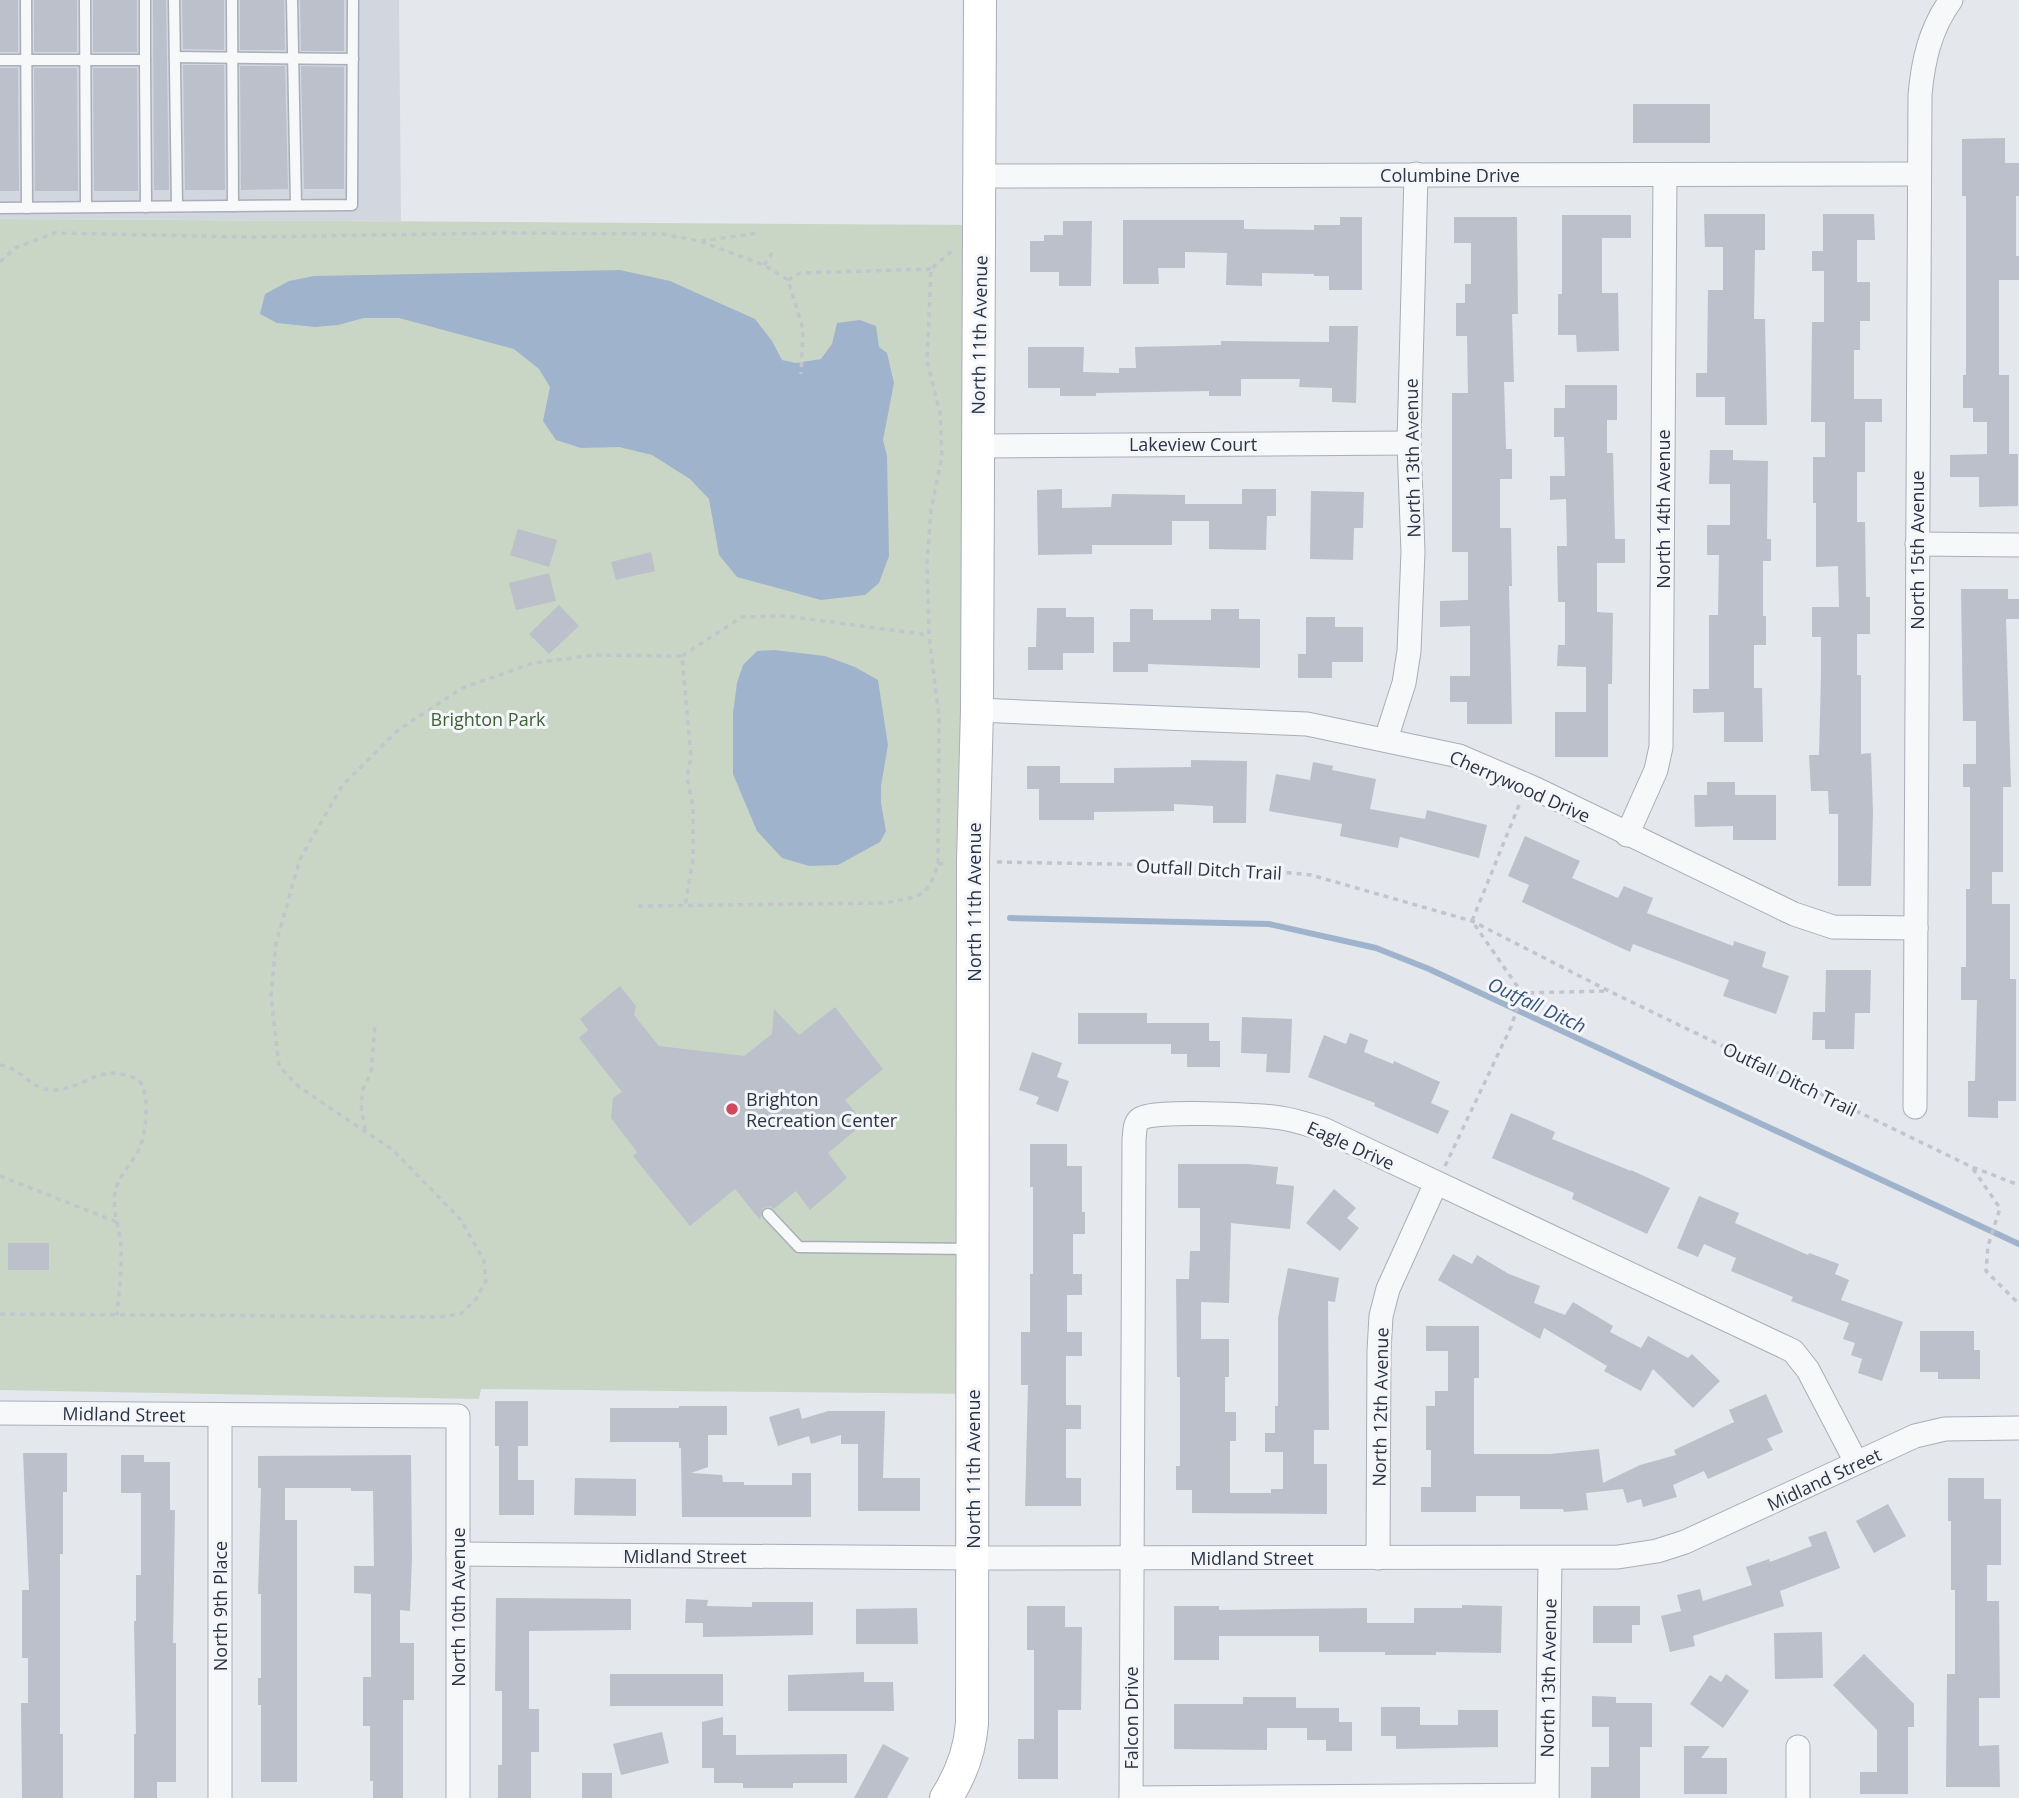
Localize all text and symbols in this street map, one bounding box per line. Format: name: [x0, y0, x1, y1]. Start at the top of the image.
street label: Columbine Drive: [1380, 163, 1520, 187]
street label: North 11th Avenue: [966, 255, 992, 415]
street label: North 13th Avenue: [1399, 378, 1425, 538]
street label: North 14th Avenue: [1651, 429, 1675, 589]
street label: Lakeview Court: [1129, 432, 1257, 456]
street label: North 15th Avenue: [1905, 470, 1929, 630]
park label: Brighton Park: [431, 707, 546, 731]
street label: Cherrywood Drive: [1446, 744, 1594, 828]
street label: North 11th Avenue: [962, 822, 986, 982]
street label: Outfall Ditch Trail: [1135, 853, 1283, 885]
water label: Outfall Ditch: [1484, 971, 1590, 1039]
street label: Outfall Ditch Trail: [1719, 1036, 1861, 1122]
place label: Brighton Recreation Center: [746, 1087, 898, 1132]
marker: Brighton Recreation Center: [724, 1101, 740, 1117]
street label: Eagle Drive: [1304, 1115, 1398, 1175]
street label: North 12th Avenue: [1367, 1327, 1393, 1487]
street label: North 11th Avenue: [961, 1389, 985, 1549]
street label: Midland Street: [62, 1401, 186, 1427]
street label: Midland Street: [1763, 1442, 1885, 1516]
street label: North 10th Avenue: [446, 1527, 470, 1687]
street label: North 9th Place: [208, 1541, 232, 1671]
street label: Midland Street: [623, 1544, 747, 1568]
street label: Midland Street: [1190, 1546, 1314, 1570]
street label: North 13th Avenue: [1535, 1598, 1561, 1758]
street label: Falcon Drive: [1119, 1666, 1143, 1770]

